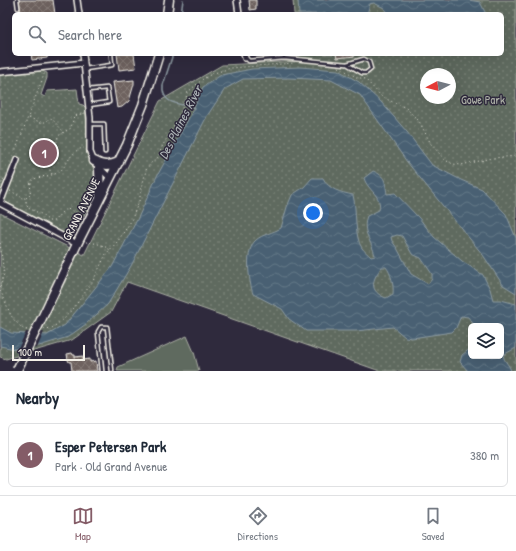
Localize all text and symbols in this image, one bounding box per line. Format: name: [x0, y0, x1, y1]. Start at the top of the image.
search box: [12, 12, 504, 56]
icon: search: [26, 23, 48, 45]
text: Search here: [58, 24, 122, 45]
north arrow: [420, 68, 456, 104]
water label: Des Plaines River: [154, 80, 207, 162]
park label: Gowe Park: [461, 91, 505, 108]
pin: 1: [31, 138, 57, 168]
street label: GRAND AVENUE: [58, 174, 104, 243]
your location: [303, 203, 323, 223]
map controls: [468, 323, 504, 359]
button: layers: [468, 323, 504, 359]
scale bar: [12, 343, 85, 362]
text: 100 m: [18, 345, 42, 359]
text: Nearby: [16, 386, 59, 409]
text: Esper Petersen Park: [55, 436, 166, 457]
text: 1: [28, 446, 32, 464]
text: 380 m: [470, 446, 499, 464]
text: Park · Old Grand Avenue: [55, 457, 167, 475]
tab: Map: [72, 505, 94, 543]
tab: Directions: [238, 505, 278, 543]
tab: Saved: [422, 505, 444, 543]

